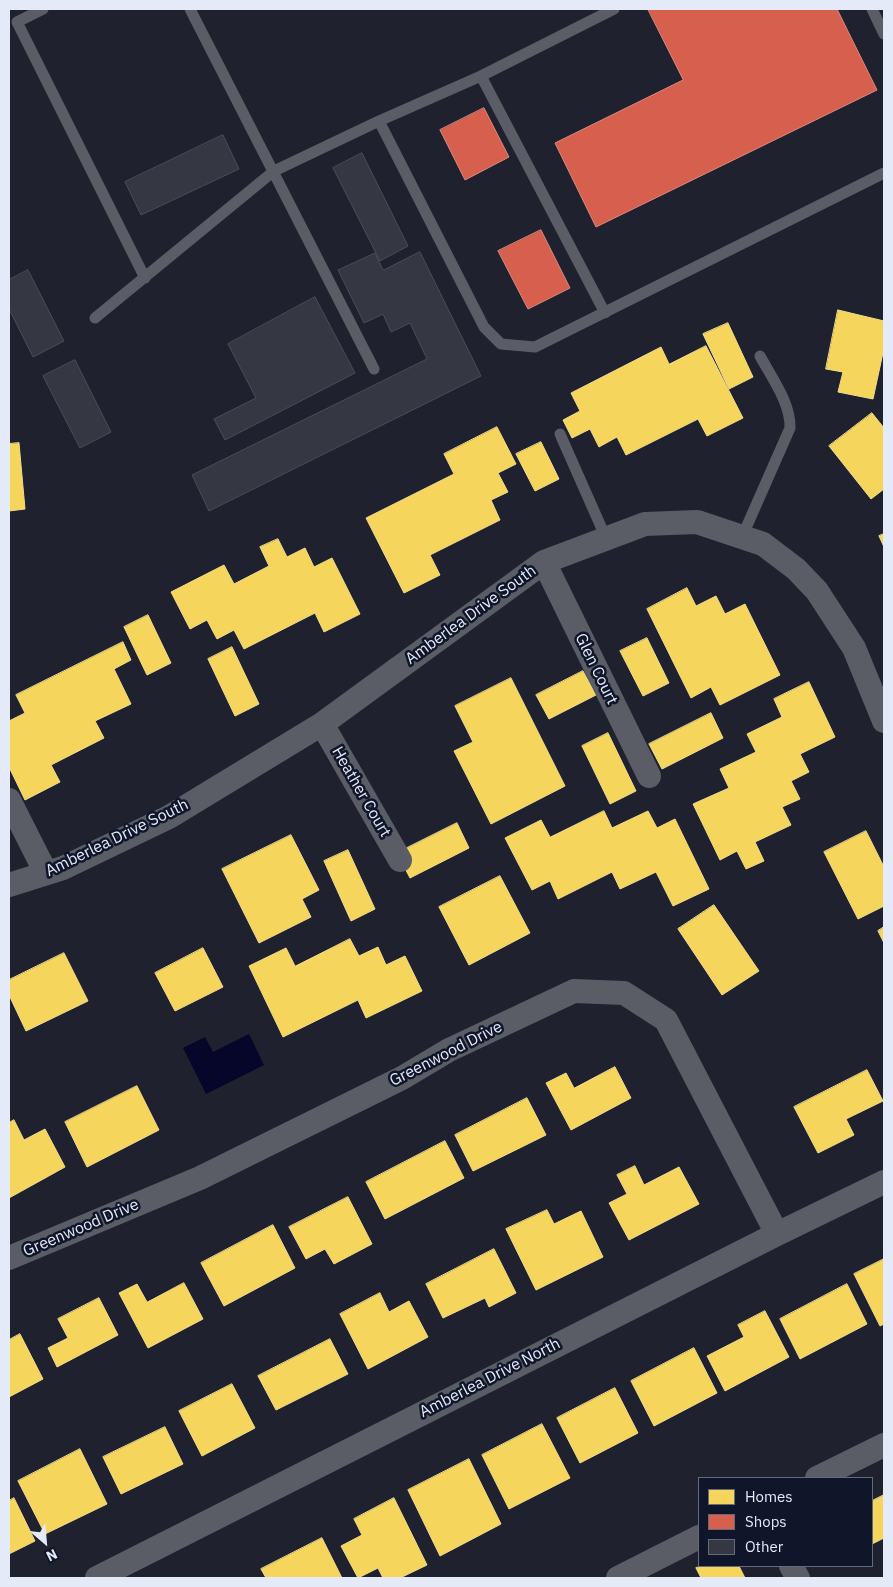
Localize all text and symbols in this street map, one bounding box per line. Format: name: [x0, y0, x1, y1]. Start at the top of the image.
street label: Amberlea Drive South: [402, 561, 540, 669]
street label: Glen Court: [571, 630, 621, 708]
street label: Heather Court: [327, 743, 395, 841]
street label: Amberlea Drive South: [42, 795, 192, 881]
street label: Greenwood Drive: [386, 1017, 506, 1091]
street label: Greenwood Drive: [20, 1195, 142, 1261]
street label: Amberlea Drive North: [416, 1334, 564, 1422]
legend: [698, 1477, 873, 1567]
text: Homes: [745, 1487, 793, 1506]
text: Shops: [745, 1512, 787, 1531]
north arrow: [20, 1517, 70, 1567]
text: Other: [745, 1537, 783, 1556]
text: N: [43, 1545, 60, 1566]

